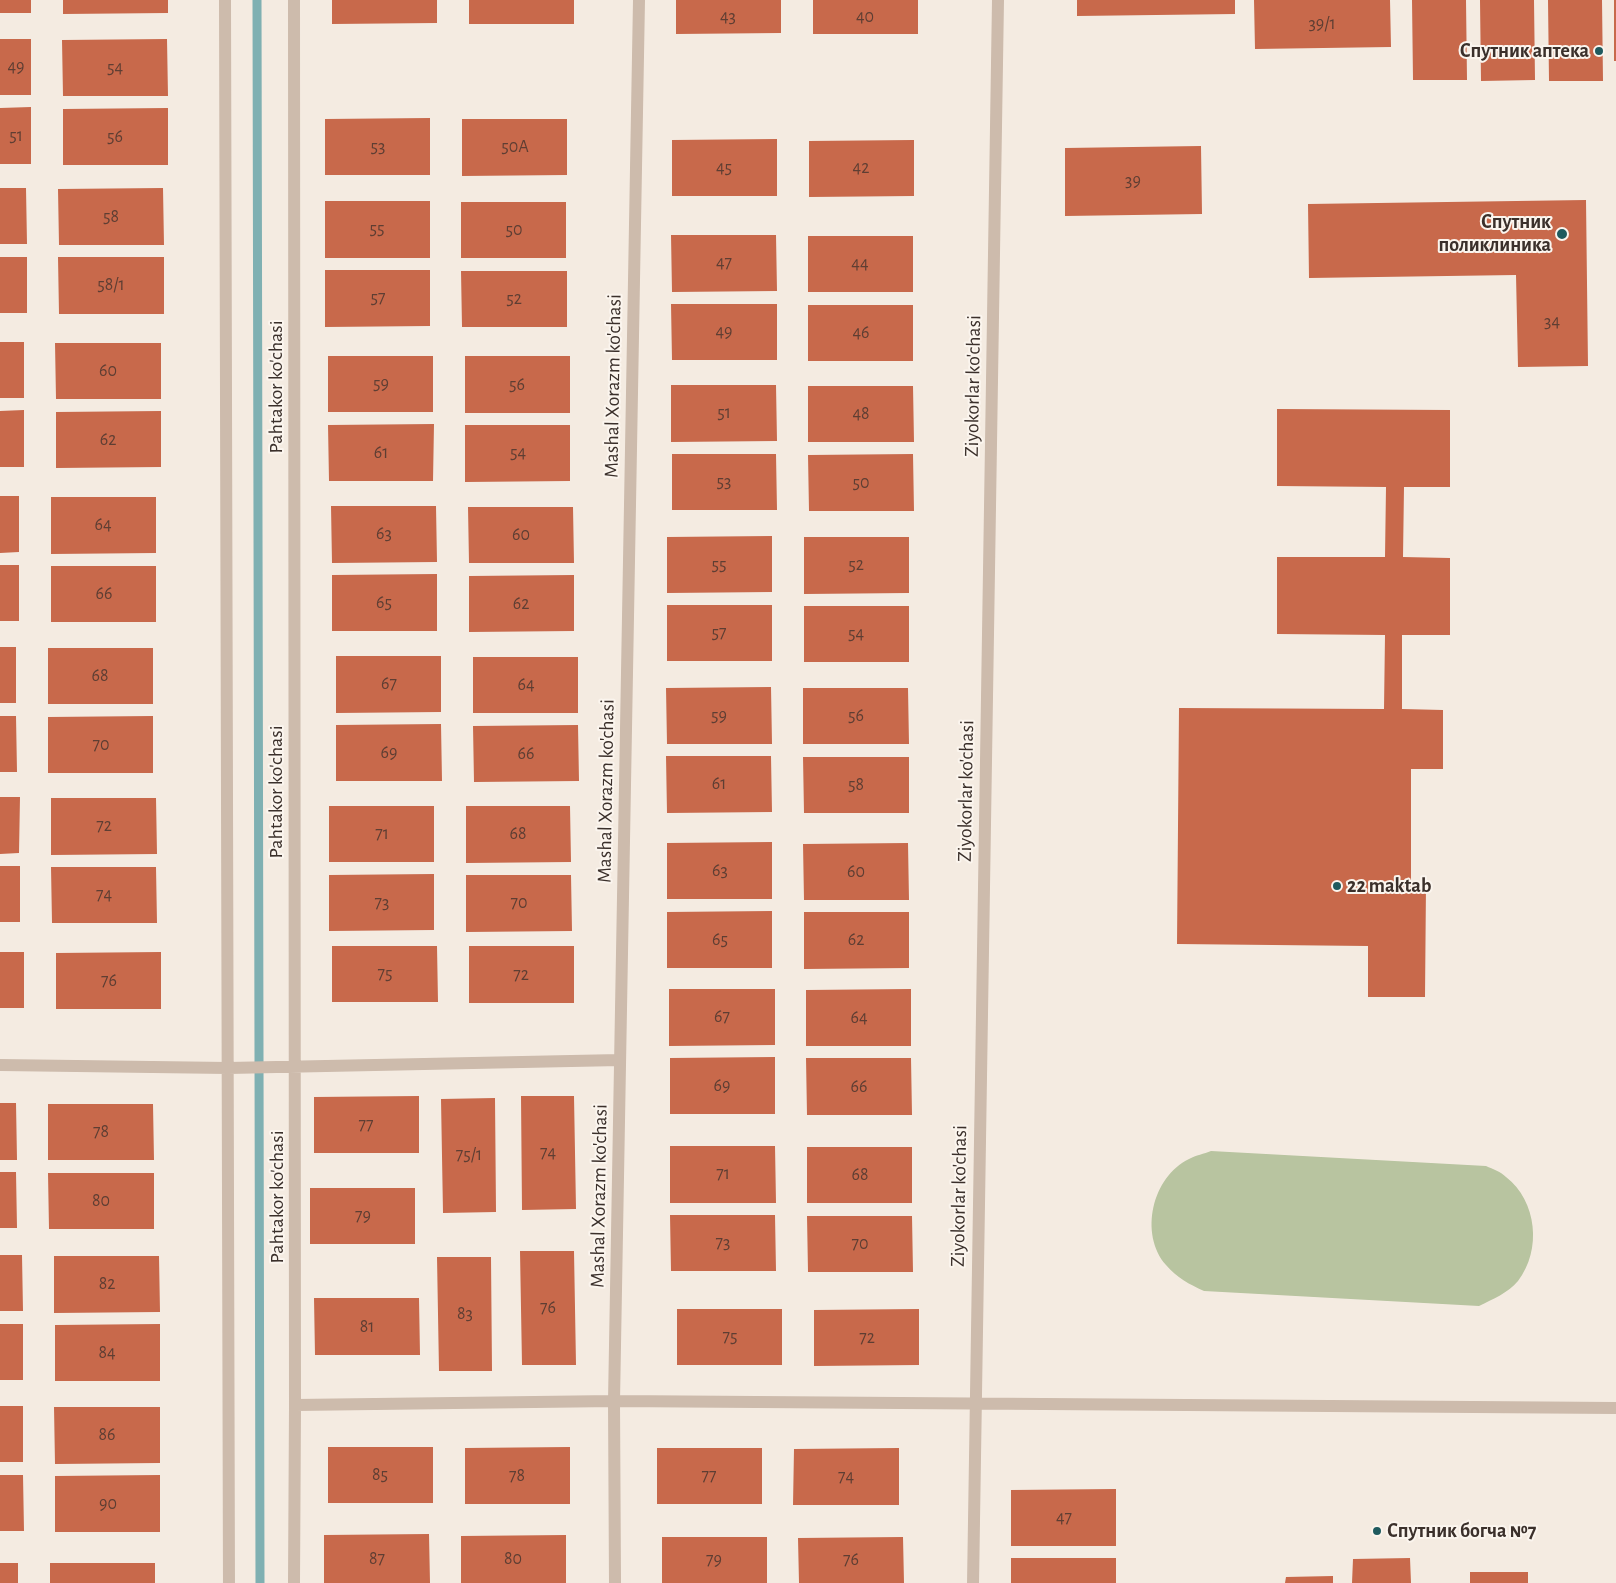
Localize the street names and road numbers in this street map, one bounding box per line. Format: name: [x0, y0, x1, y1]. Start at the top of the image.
street label: Mashal Xorazm ko'chasi: [599, 294, 627, 478]
street label: Ziyokorlar ko'chasi: [960, 315, 986, 457]
street label: Pahtakor ko'chasi: [264, 320, 288, 454]
street label: Mashal Xorazm ko'chasi: [592, 699, 620, 883]
street label: Ziyokorlar ko'chasi: [953, 720, 979, 862]
street label: Pahtakor ko'chasi: [264, 725, 288, 859]
street label: Mashal Xorazm ko'chasi: [585, 1104, 613, 1288]
street label: Ziyokorlar ko'chasi: [946, 1125, 972, 1267]
street label: Pahtakor ko'chasi: [265, 1130, 289, 1264]

